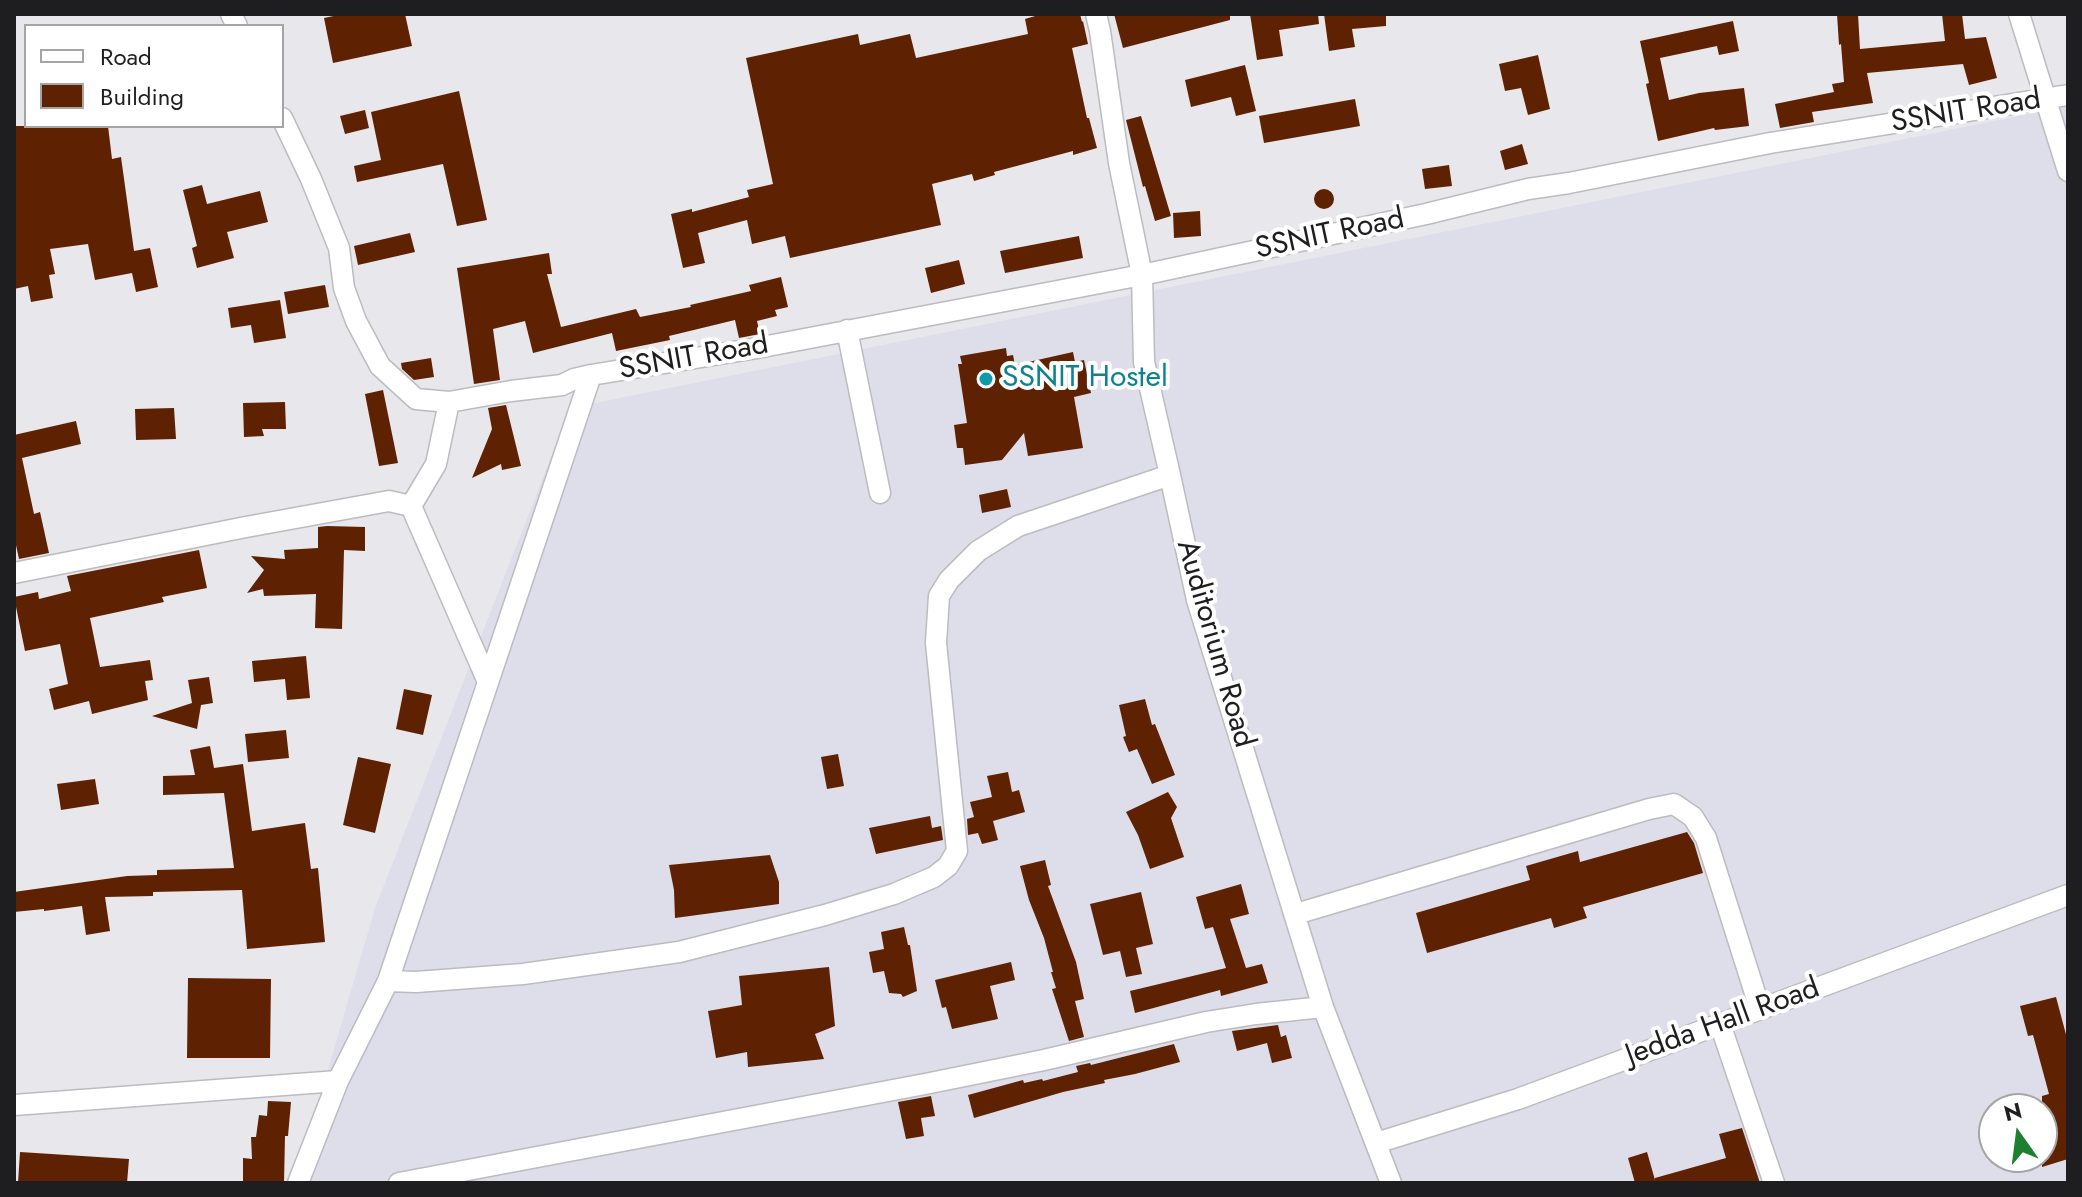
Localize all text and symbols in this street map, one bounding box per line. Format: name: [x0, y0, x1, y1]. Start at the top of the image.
legend: [24, 24, 284, 128]
text: Road: [100, 39, 152, 74]
text: Building: [100, 79, 184, 114]
street label: SSNIT Road: [1889, 82, 2043, 142]
street label: SSNIT Road: [1252, 202, 1408, 268]
street label: SSNIT Road: [616, 327, 772, 389]
place label: SSNIT Hostel: [1002, 361, 1168, 397]
marker: SSNIT Hostel: [977, 370, 995, 388]
street label: Auditorium Road: [1167, 536, 1261, 752]
street label: Jedda Hall Road: [1621, 971, 1825, 1075]
north arrow: [1978, 1093, 2058, 1173]
text: N: [2000, 1094, 2025, 1129]

